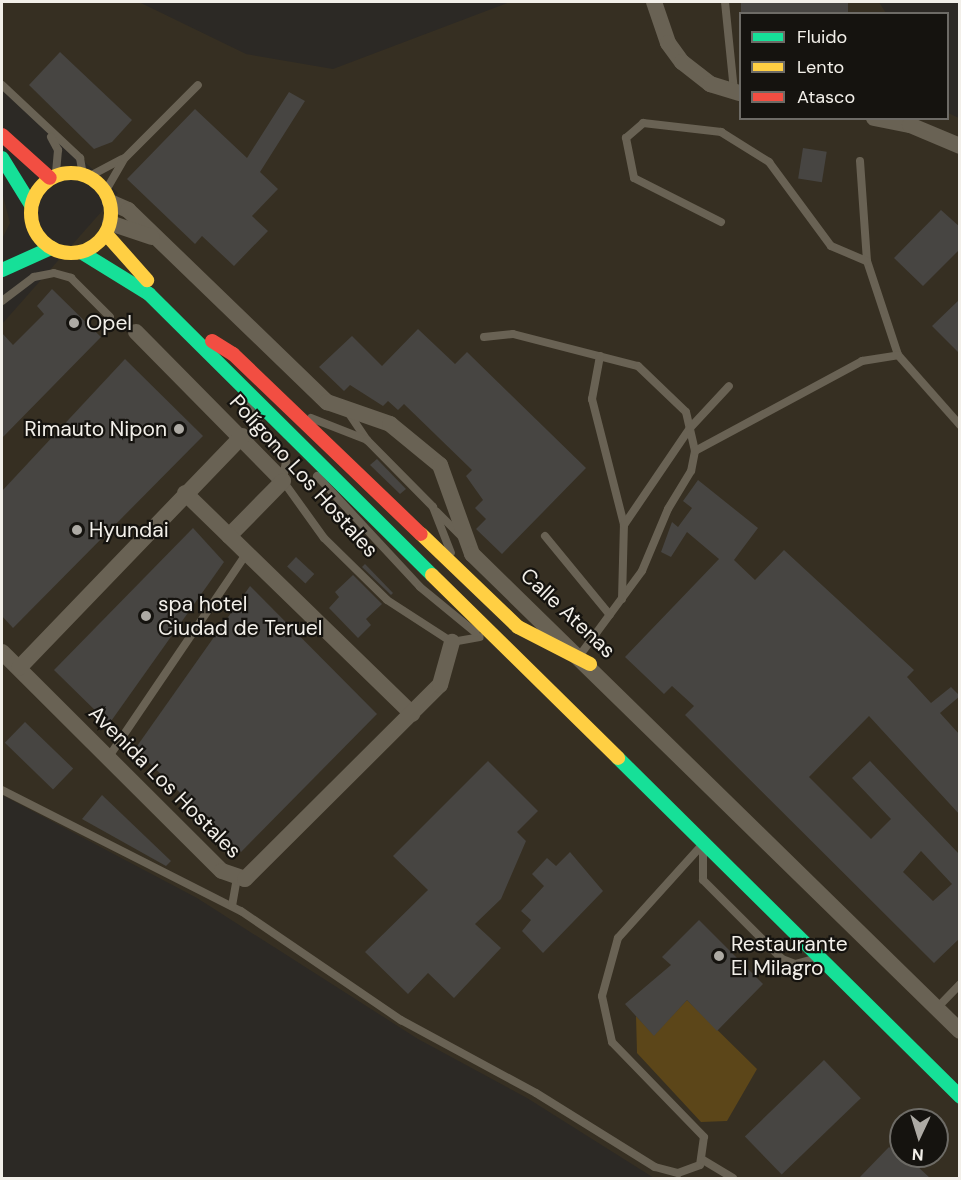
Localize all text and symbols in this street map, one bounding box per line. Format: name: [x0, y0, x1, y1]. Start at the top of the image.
legend: [739, 12, 949, 120]
text: Fluido: [797, 25, 847, 49]
text: Lento: [797, 55, 844, 79]
text: Atasco: [797, 85, 855, 109]
place label: Opel: [86, 310, 132, 336]
marker: Opel: [67, 316, 81, 330]
street label: Polígono Los Hostales: [224, 390, 384, 562]
place label: Rimauto Nipon: [24, 416, 167, 442]
marker: Rimauto Nipon: [172, 422, 186, 436]
place label: Hyundai: [89, 517, 169, 543]
marker: Hyundai: [70, 523, 84, 537]
street label: Calle Atenas: [515, 563, 621, 663]
place label: spa hotel Ciudad de Teruel: [158, 591, 322, 641]
marker: spa hotel Ciudad de Teruel: [139, 609, 153, 623]
street label: Avenida Los Hostales: [83, 700, 247, 864]
place label: Restaurante El Milagro: [731, 931, 848, 981]
marker: Restaurante El Milagro: [712, 949, 726, 963]
north arrow: [889, 1108, 949, 1168]
text: N: [911, 1144, 924, 1165]

